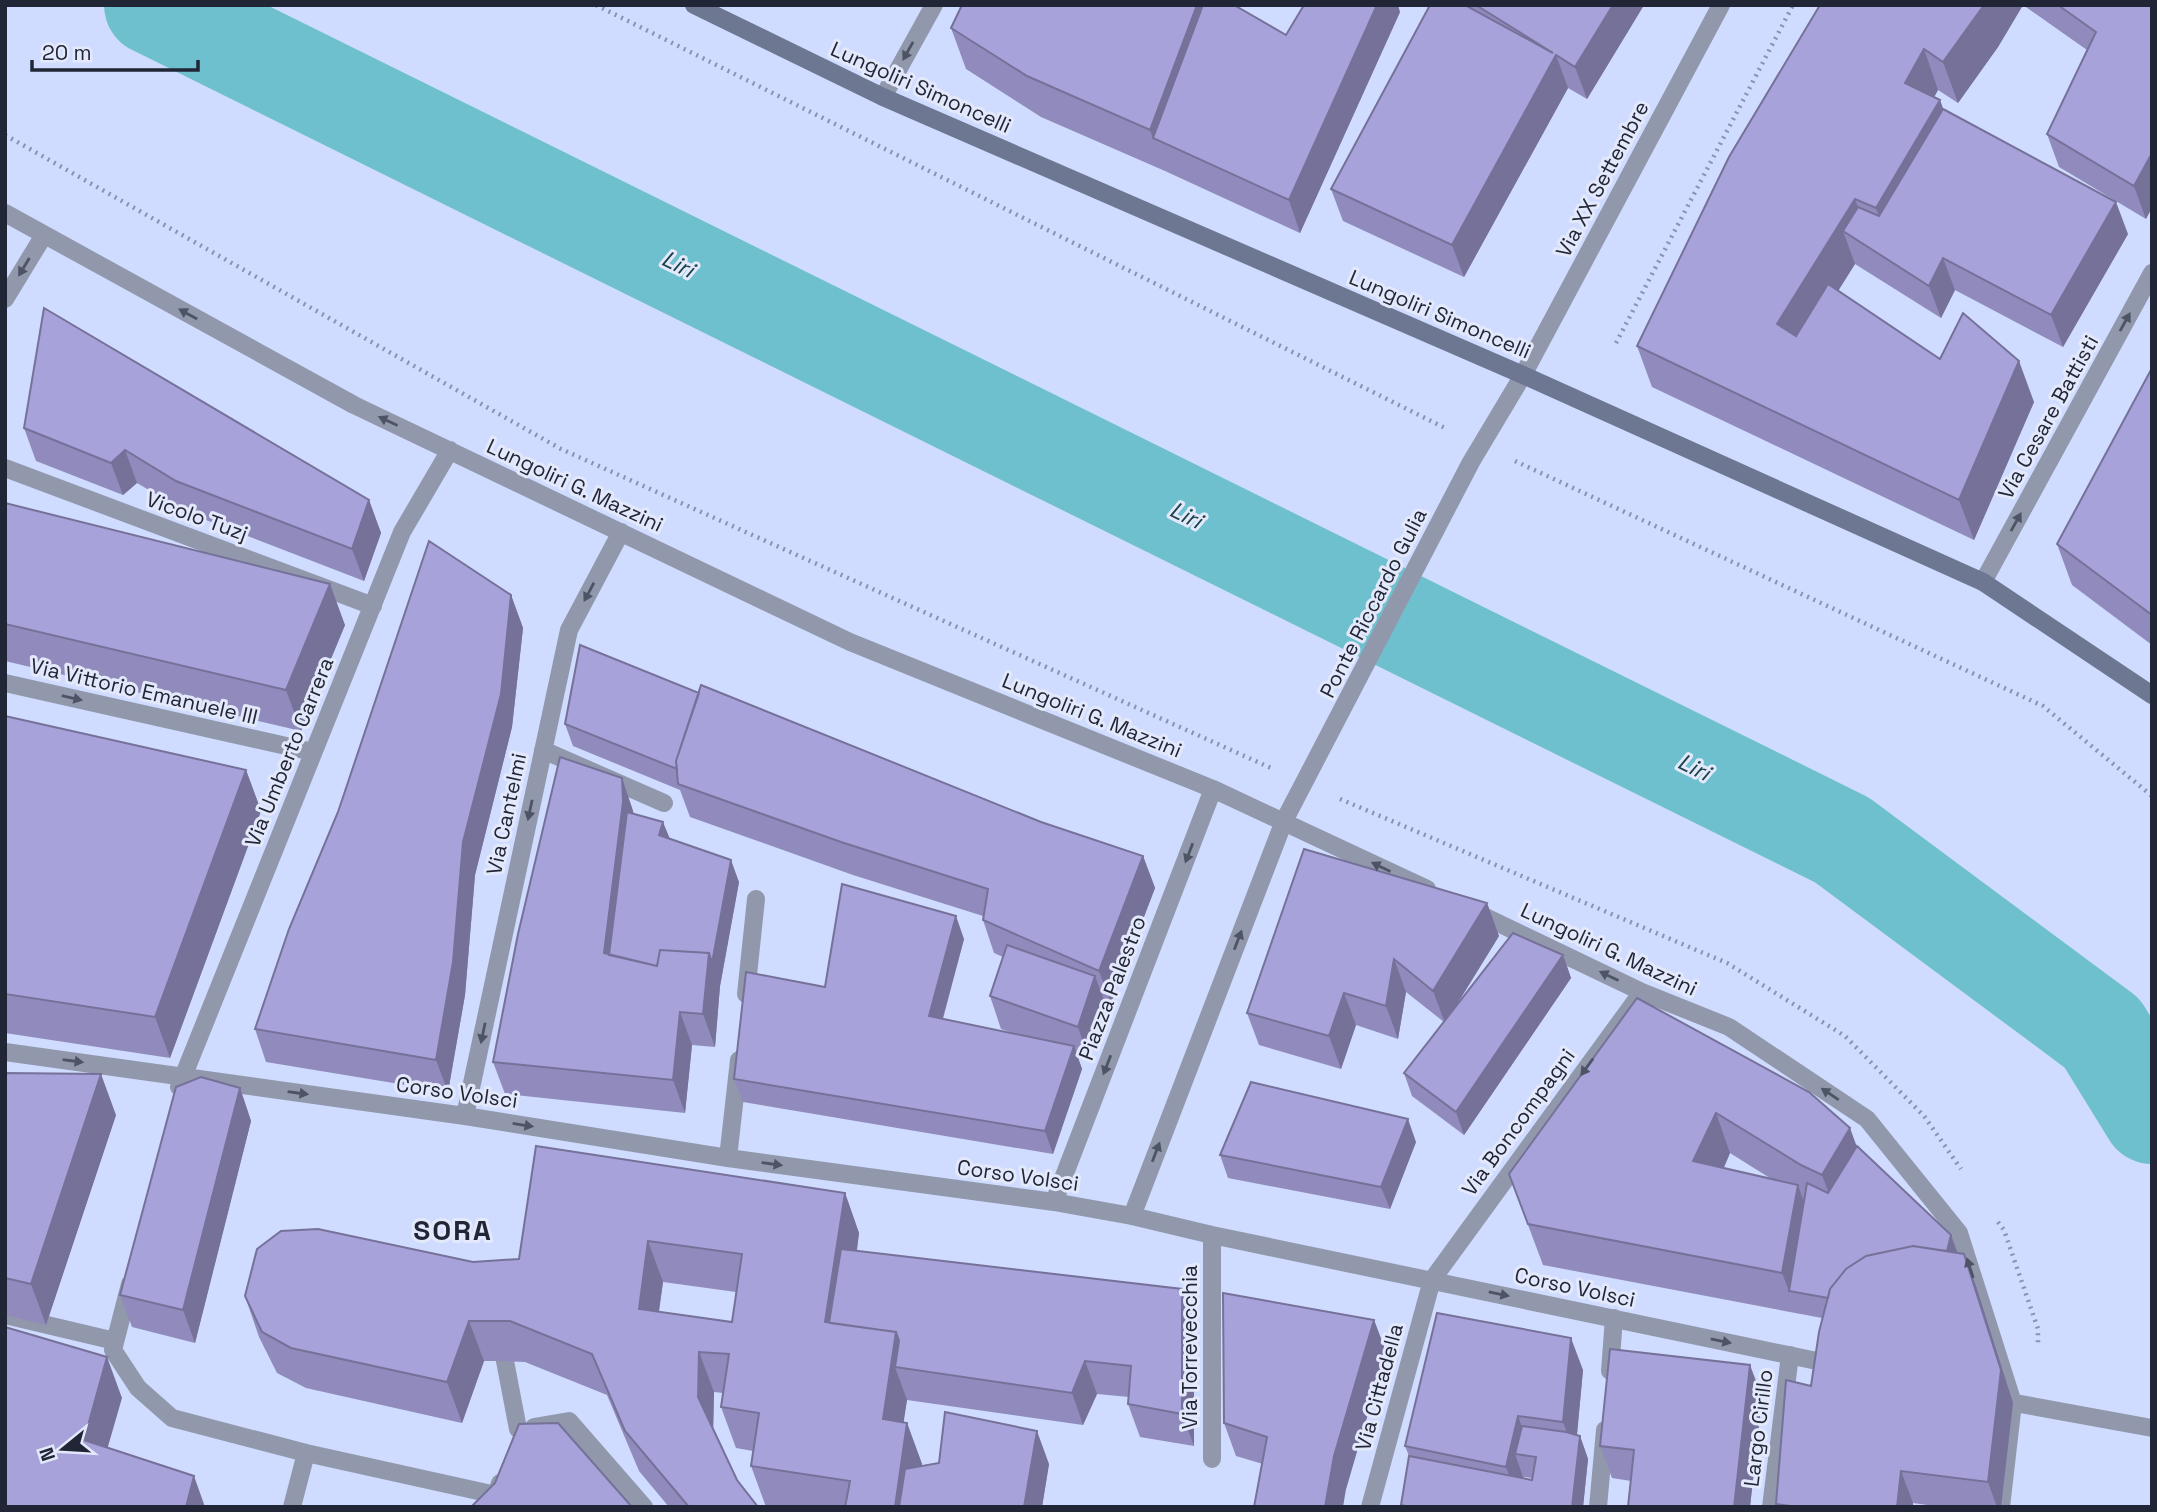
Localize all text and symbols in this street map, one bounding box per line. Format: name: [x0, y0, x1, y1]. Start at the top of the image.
scale bar: [32, 28, 198, 72]
street label: Lungoliri Simoncelli: [827, 35, 1015, 139]
text: 20 m: [42, 39, 92, 66]
one-way arrow: [902, 41, 914, 61]
street label: Via XX Settembre: [1549, 96, 1655, 262]
water label: Liri: [657, 243, 701, 286]
one-way arrow: [18, 257, 31, 276]
street label: Lungoliri Simoncelli: [1345, 264, 1535, 364]
one-way arrow: [178, 308, 198, 320]
one-way arrow: [2119, 313, 2131, 332]
street label: Via Cesare Battisti: [1992, 330, 2104, 504]
one-way arrow: [378, 415, 398, 427]
street label: Lungoliri G. Mazzini: [483, 432, 667, 538]
street label: Vicolo Tuzj: [142, 485, 252, 547]
water label: Liri: [1165, 494, 1209, 537]
street label: Ponte Riccardo Gulia: [1314, 504, 1432, 702]
one-way arrow: [2010, 512, 2022, 532]
one-way arrow: [583, 582, 594, 602]
street label: Via Vittorio Emanuele III: [28, 652, 260, 730]
street label: Via Umberto Carrera: [239, 653, 339, 851]
street label: Lungoliri G. Mazzini: [998, 667, 1186, 763]
one-way arrow: [61, 693, 83, 704]
water label: Liri: [1673, 746, 1717, 789]
street label: Via Cantelmi: [480, 751, 532, 877]
one-way arrow: [525, 799, 536, 821]
one-way arrow: [1183, 842, 1194, 863]
one-way arrow: [1371, 862, 1391, 873]
street label: Lungoliri G. Mazzini: [1517, 896, 1701, 1002]
street label: Piazza Palestro: [1072, 912, 1152, 1064]
one-way arrow: [1233, 929, 1244, 950]
one-way arrow: [1599, 970, 1619, 982]
one-way arrow: [477, 1022, 488, 1044]
street label: Via Boncompagni: [1455, 1043, 1581, 1201]
one-way arrow: [1101, 1055, 1112, 1076]
one-way arrow: [62, 1056, 84, 1067]
one-way arrow: [1580, 1058, 1594, 1076]
street label: Corso Volsci: [394, 1070, 520, 1114]
one-way arrow: [1821, 1087, 1839, 1101]
one-way arrow: [287, 1088, 309, 1099]
one-way arrow: [512, 1120, 534, 1131]
one-way arrow: [1151, 1142, 1162, 1163]
street label: Corso Volsci: [955, 1153, 1081, 1197]
one-way arrow: [761, 1158, 783, 1169]
district label: SORA: [413, 1212, 493, 1248]
one-way arrow: [1964, 1257, 1975, 1278]
street label: Corso Volsci: [1512, 1261, 1638, 1313]
street label: Via Torrevecchia: [1176, 1265, 1203, 1429]
one-way arrow: [1488, 1288, 1510, 1299]
street label: Via Cittadella: [1349, 1320, 1409, 1454]
one-way arrow: [1710, 1335, 1732, 1346]
street label: Largo Cirillo: [1737, 1368, 1779, 1488]
north arrow: [28, 1414, 98, 1484]
text: N: [33, 1444, 61, 1464]

